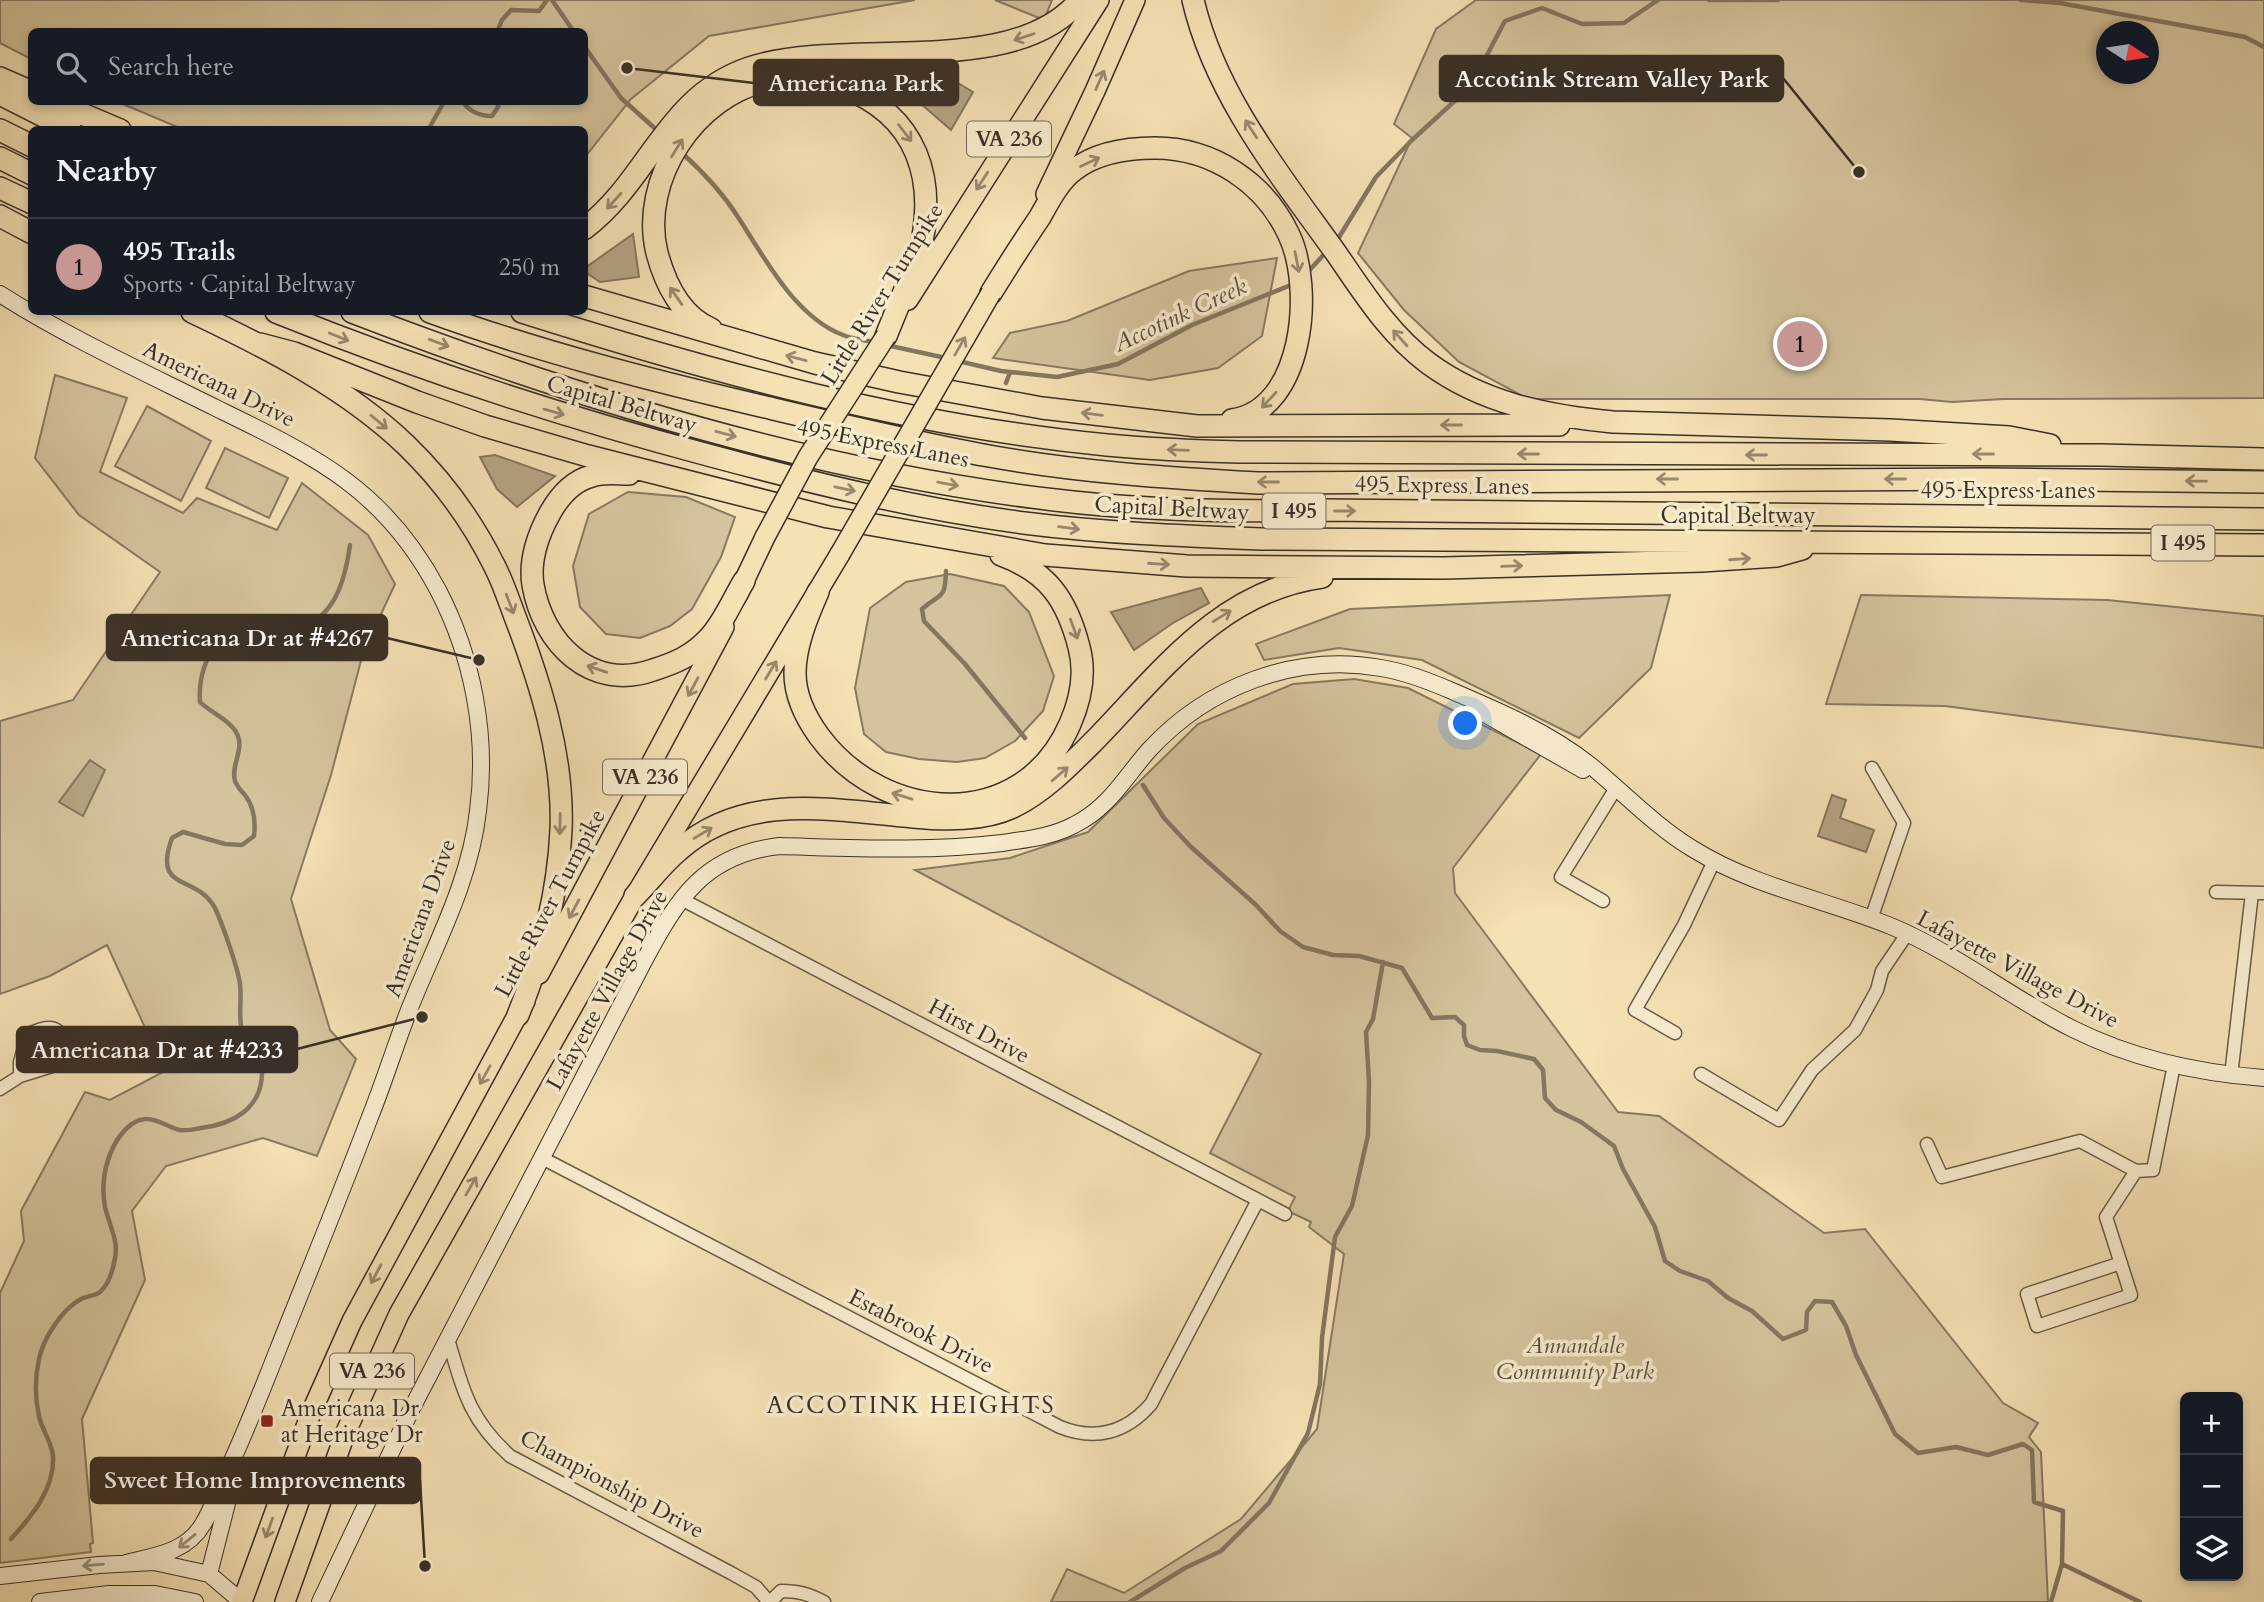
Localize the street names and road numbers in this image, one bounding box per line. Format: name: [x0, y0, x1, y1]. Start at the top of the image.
road number: VA 236: [967, 122, 1051, 156]
street label: Little River Turnpike: [814, 197, 950, 391]
street label: Americana Drive: [137, 334, 301, 434]
street label: Capital Beltway: [543, 368, 701, 440]
street label: 495 Express Lanes: [794, 411, 972, 475]
street label: 495 Express Lanes: [1354, 468, 1530, 502]
street label: 495 Express Lanes: [1921, 475, 2095, 506]
street label: Capital Beltway: [1094, 488, 1250, 528]
road number: I 495: [1262, 494, 1326, 528]
street label: Capital Beltway: [1660, 500, 1816, 531]
road number: I 495: [2152, 526, 2214, 560]
road number: VA 236: [603, 760, 687, 794]
street label: Little River Turnpike: [487, 804, 613, 1002]
street label: Americana Drive: [377, 835, 463, 1001]
street label: Lafayette Village Drive: [539, 884, 675, 1096]
street label: Lafayette Village Drive: [1912, 903, 2124, 1035]
street label: Hirst Drive: [923, 991, 1035, 1071]
street label: Estabrook Drive: [843, 1281, 999, 1381]
road number: VA 236: [330, 1354, 414, 1388]
street label: Championship Drive: [514, 1422, 710, 1546]

